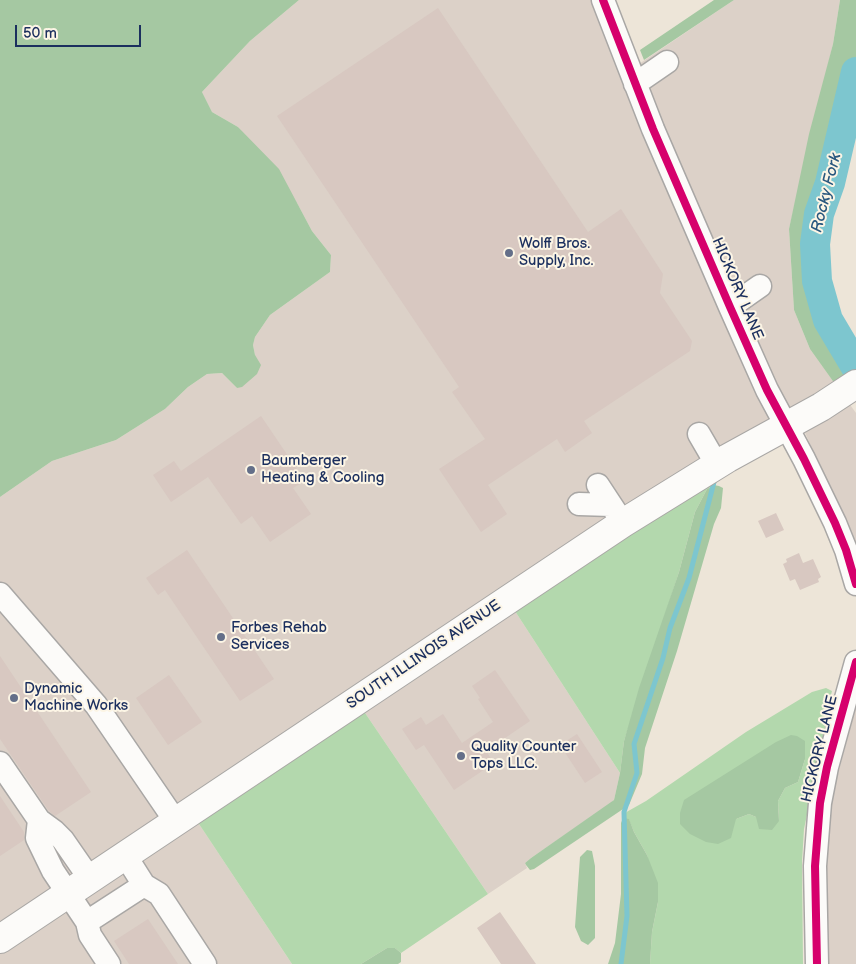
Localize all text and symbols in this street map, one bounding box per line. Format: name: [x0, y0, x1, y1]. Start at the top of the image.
scale bar: [18, 15, 144, 47]
text: 50 m: [23, 24, 57, 43]
water label: Rocky Fork: [808, 151, 846, 235]
place label: Wolff Bros. Supply, Inc.: [519, 235, 593, 270]
street label: HICKORY LANE: [707, 235, 767, 343]
marker: Wolff Bros. Supply, Inc.: [503, 247, 515, 259]
place label: Baumberger Heating & Cooling: [261, 452, 384, 487]
marker: Baumberger Heating & Cooling: [245, 464, 257, 476]
street label: SOUTH ILLINOIS AVENUE: [344, 597, 504, 713]
place label: Forbes Rehab Services: [231, 619, 327, 654]
marker: Forbes Rehab Services: [215, 631, 227, 643]
place label: Dynamic Machine Works: [24, 680, 128, 715]
marker: Dynamic Machine Works: [8, 692, 20, 704]
street label: HICKORY LANE: [798, 694, 842, 804]
place label: Quality Counter Tops LLC.: [471, 738, 576, 773]
marker: Quality Counter Tops LLC.: [455, 750, 467, 762]

